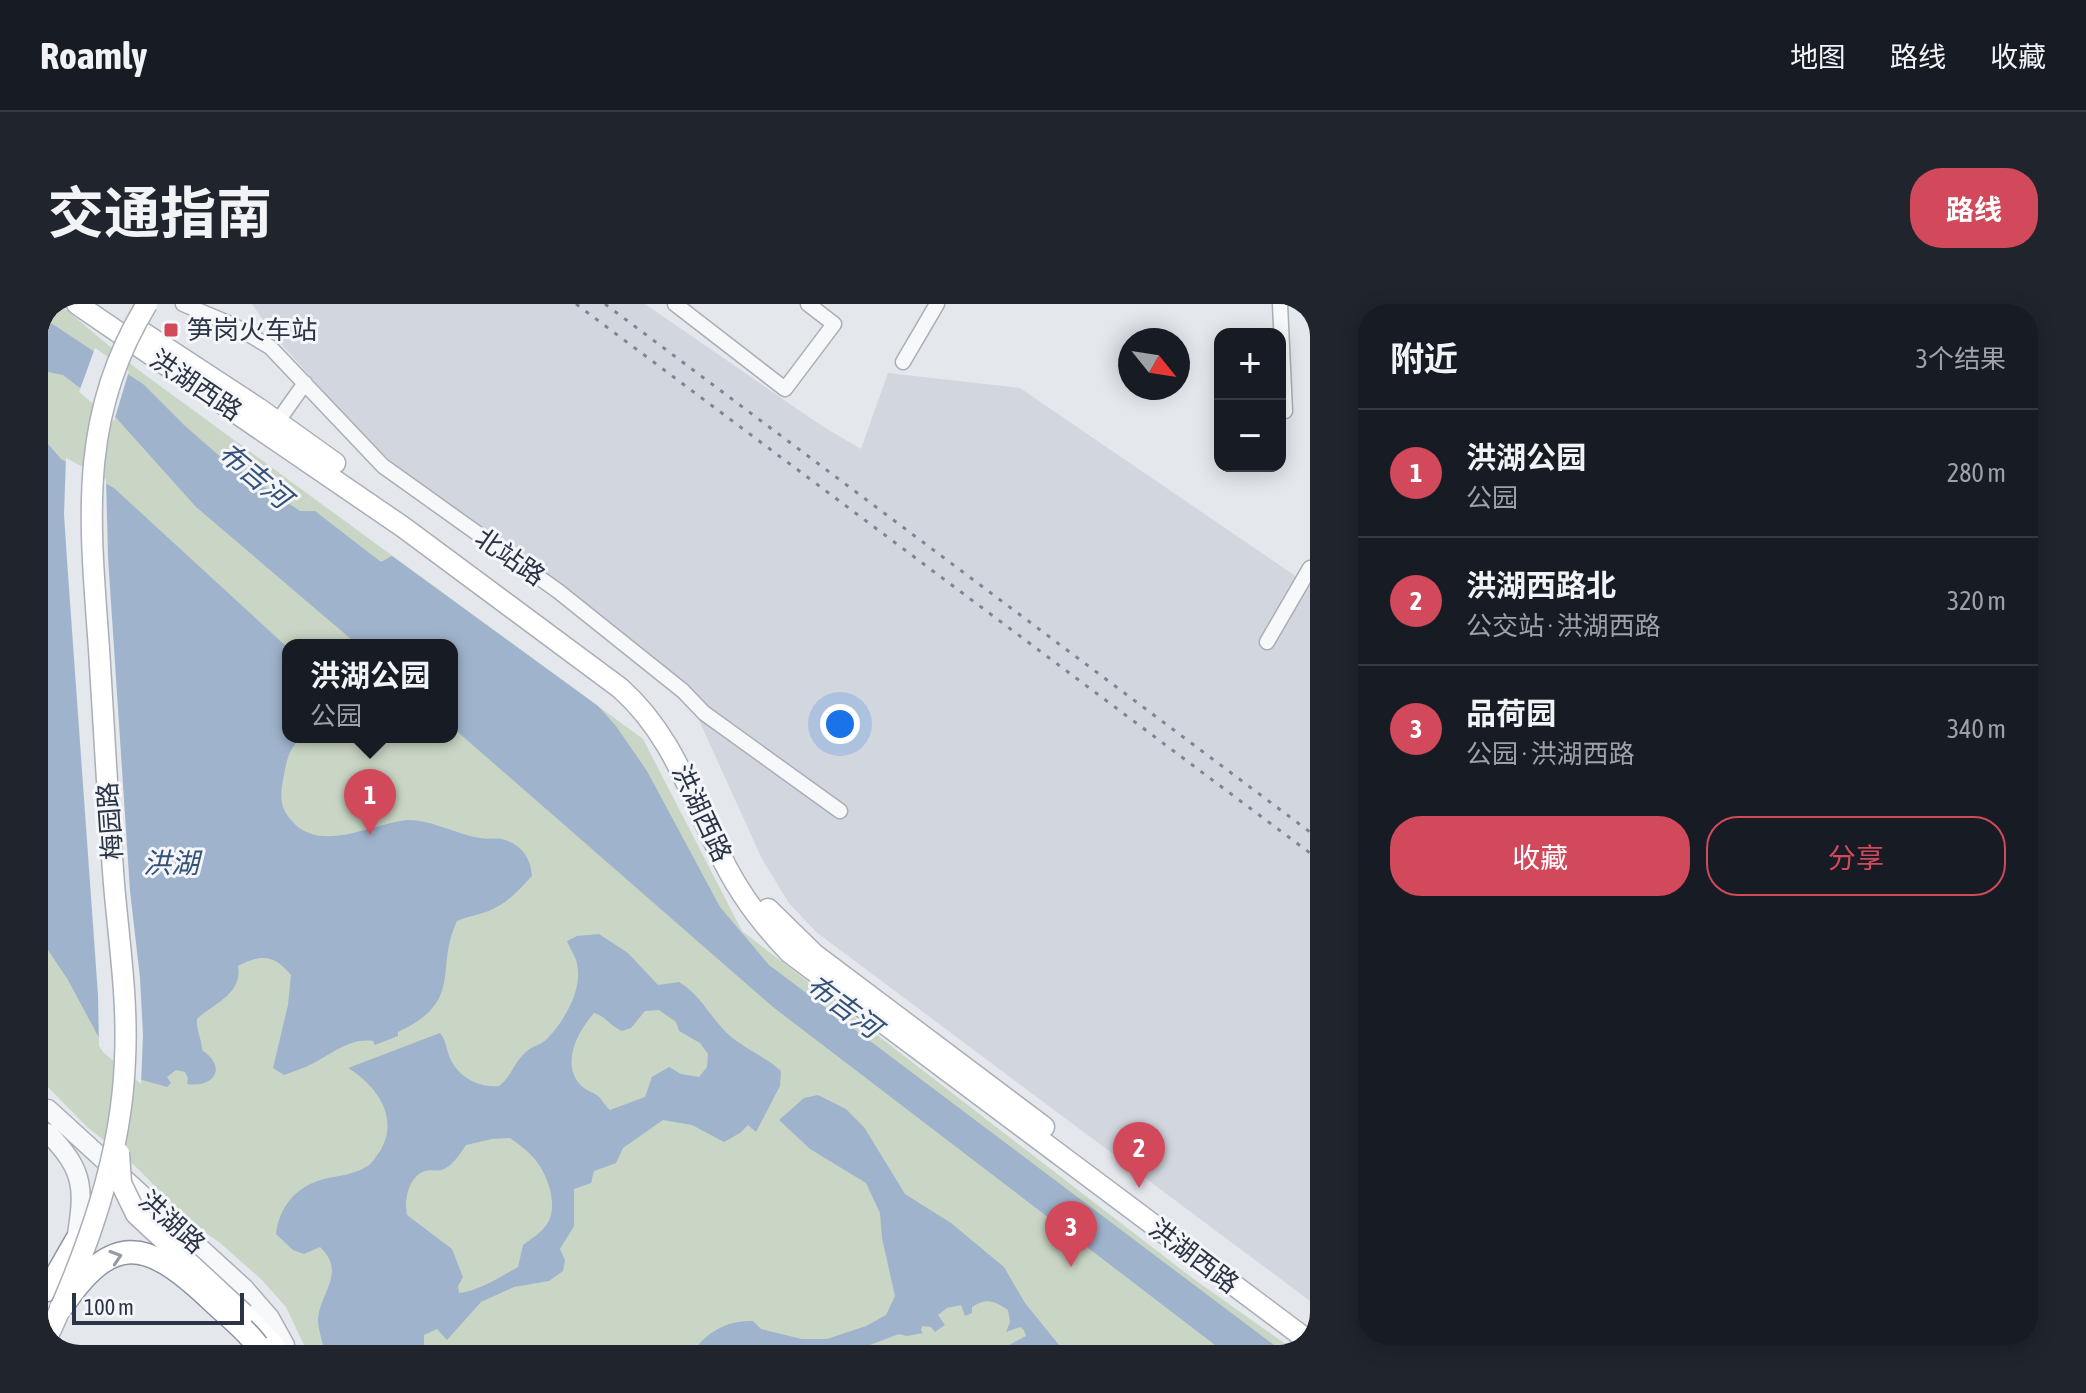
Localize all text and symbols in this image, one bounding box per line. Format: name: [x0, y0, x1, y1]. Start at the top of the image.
text: Roamly: [40, 34, 147, 77]
text: 地图: [1790, 41, 1846, 73]
text: 路线: [1890, 41, 1946, 73]
text: 收藏: [1990, 41, 2046, 73]
button: 路线: [1910, 168, 2038, 248]
text: 交通指南: [48, 181, 272, 245]
place label: 笋岗火车站: [187, 315, 317, 345]
marker: 笋岗火车站: [162, 321, 180, 339]
north arrow: [1118, 328, 1190, 400]
map controls: [1214, 328, 1286, 472]
button: +: [1214, 328, 1286, 400]
text: 附近: [1390, 339, 1458, 378]
street label: 洪湖西路: [144, 343, 248, 427]
text: 3个结果: [1916, 344, 2006, 374]
button: −: [1214, 400, 1286, 472]
water label: 布吉河: [213, 436, 301, 517]
text: 洪湖公园: [1466, 440, 1586, 474]
text: 1: [1410, 458, 1422, 488]
text: 280 m: [1947, 458, 2006, 488]
text: 公园: [1466, 483, 1518, 513]
street label: 北站路: [469, 522, 551, 592]
text: 洪湖西路北: [1466, 568, 1616, 602]
text: 2: [1410, 586, 1422, 616]
text: 320 m: [1947, 586, 2006, 616]
text: 公交站 · 洪湖西路: [1466, 611, 1661, 641]
popup: [282, 639, 458, 743]
text: 洪湖公园: [310, 658, 430, 692]
text: 品荷园: [1466, 696, 1556, 730]
text: 公园: [310, 701, 362, 731]
your location: [820, 704, 860, 744]
text: 3: [1410, 714, 1422, 744]
text: 340 m: [1947, 714, 2006, 744]
text: 公园 · 洪湖西路: [1466, 739, 1635, 769]
street label: 洪湖西路: [666, 760, 738, 866]
pin: 1: [344, 769, 396, 835]
street label: 梅园路: [92, 781, 128, 861]
button: 收藏: [1390, 816, 1690, 896]
button: 分享: [1706, 816, 2006, 896]
water label: 洪湖: [143, 847, 203, 879]
water label: 布吉河: [801, 968, 891, 1047]
pin: 2: [1113, 1122, 1165, 1188]
street label: 洪湖路: [133, 1185, 211, 1259]
pin: 3: [1045, 1201, 1097, 1267]
street label: 洪湖西路: [1143, 1213, 1245, 1299]
one-way arrow: [109, 1250, 122, 1266]
scale bar: [72, 1289, 244, 1325]
text: 100 m: [84, 1294, 134, 1320]

